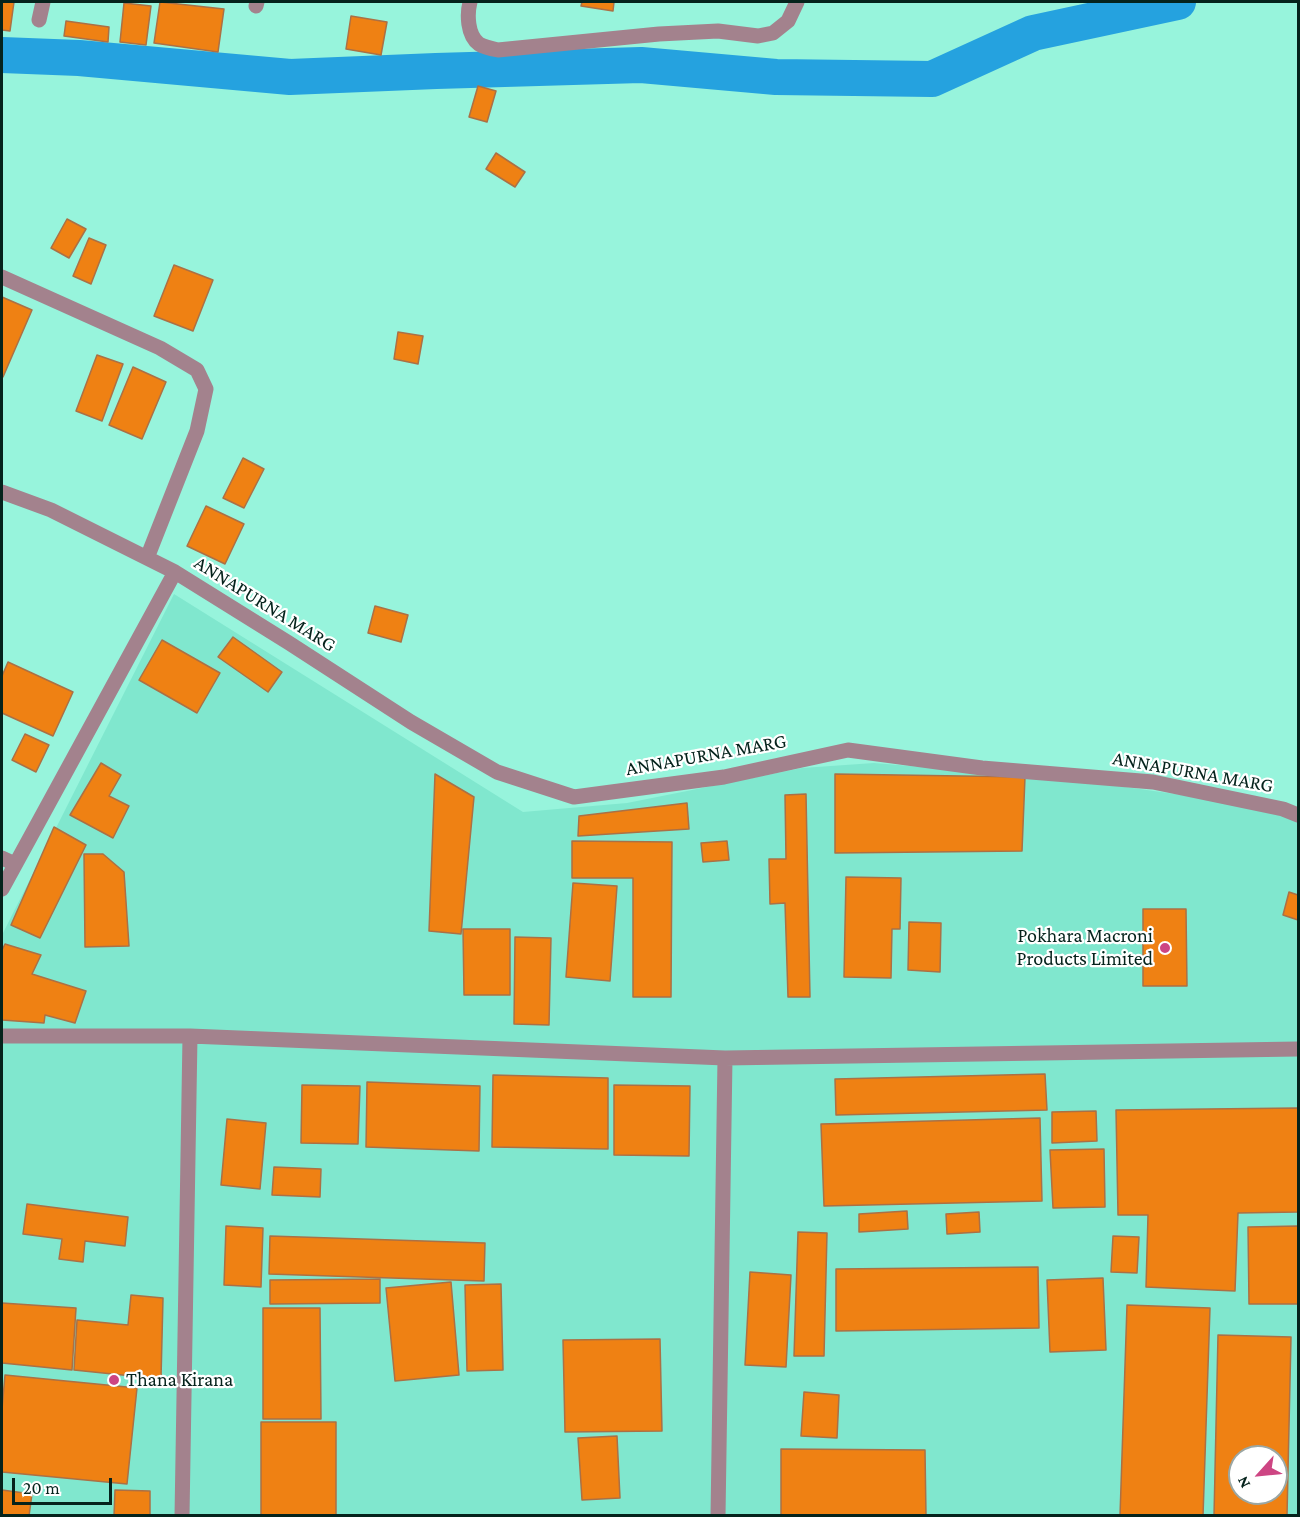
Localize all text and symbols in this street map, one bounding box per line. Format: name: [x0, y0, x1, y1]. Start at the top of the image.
street label: ANNAPURNA MARG: [190, 551, 340, 657]
street label: ANNAPURNA MARG: [624, 729, 788, 781]
street label: ANNAPURNA MARG: [1111, 746, 1275, 798]
place label: Pokhara Macroni Products Limited: [1017, 924, 1153, 971]
marker: Pokhara Macroni Products Limited: [1158, 941, 1172, 955]
place label: Thana Kirana: [126, 1368, 233, 1392]
marker: Thana Kirana: [107, 1373, 121, 1387]
north arrow: [1228, 1445, 1288, 1505]
scale bar: [15, 1466, 116, 1504]
text: N: [1233, 1474, 1253, 1491]
text: 20 m: [23, 1478, 60, 1498]

